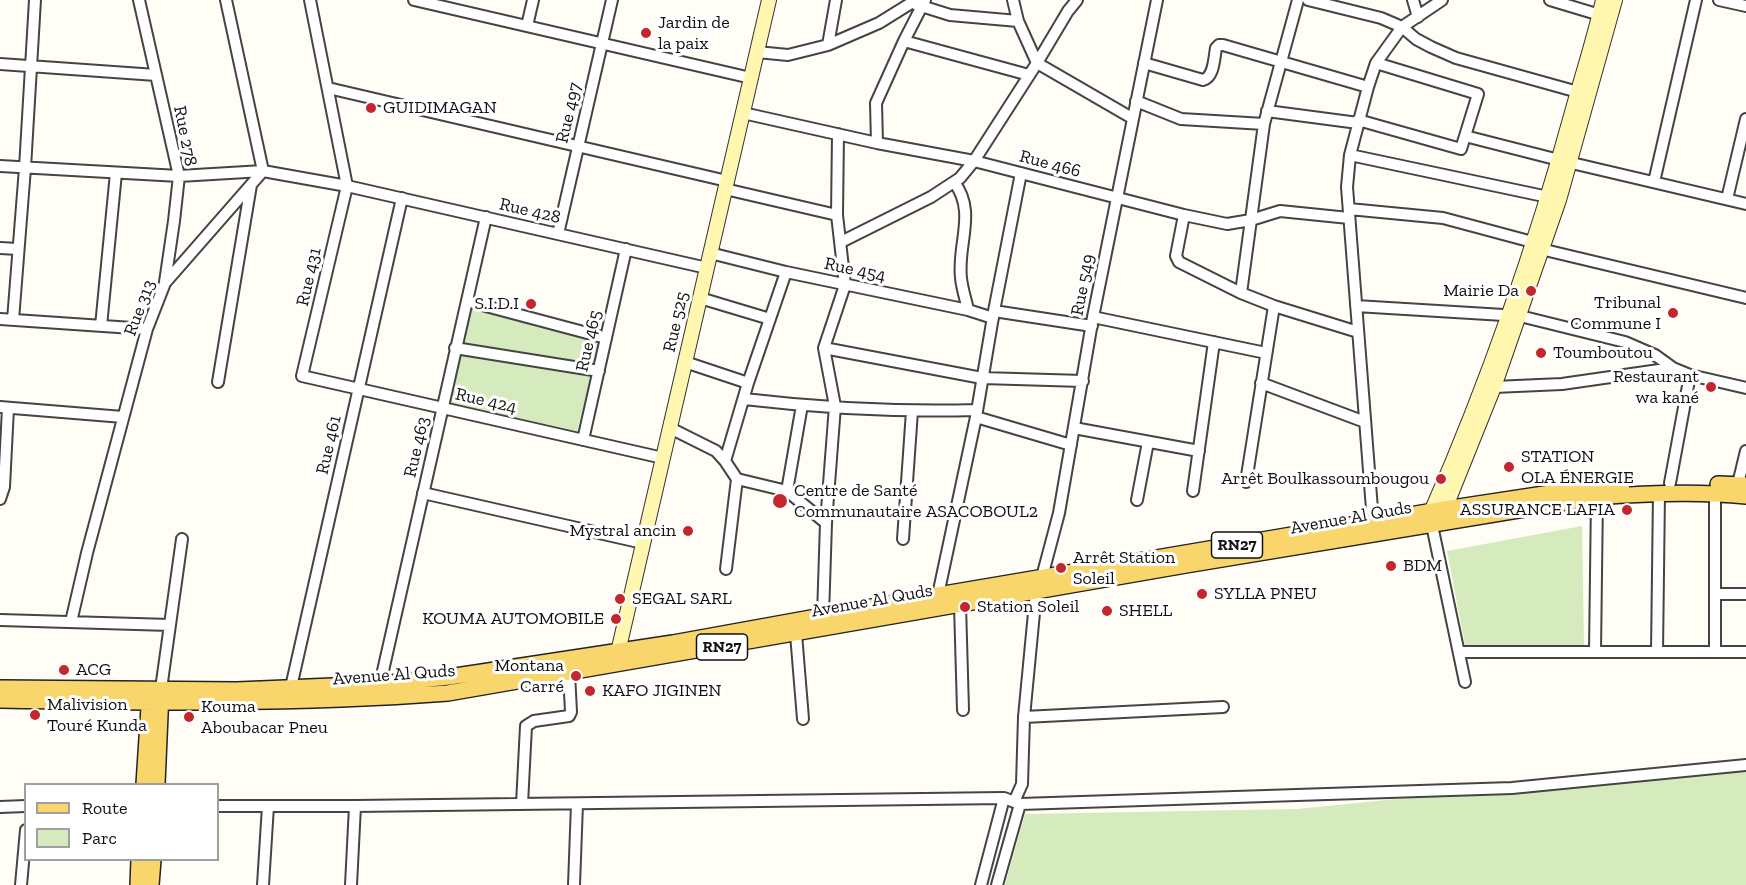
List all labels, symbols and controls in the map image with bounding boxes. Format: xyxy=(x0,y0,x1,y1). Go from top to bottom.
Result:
place label: Jardin de la paix xyxy=(658,12,730,54)
marker: Jardin de la paix xyxy=(639,26,653,40)
street label: Rue 497 xyxy=(552,81,586,145)
place label: GUIDIMAGAN xyxy=(383,97,497,119)
marker: GUIDIMAGAN xyxy=(364,101,378,115)
street label: Rue 278 xyxy=(169,104,201,168)
street label: Rue 466 xyxy=(1017,145,1083,183)
street label: Rue 428 xyxy=(497,193,563,229)
street label: Rue 431 xyxy=(292,246,326,308)
street label: Rue 549 xyxy=(1066,252,1100,318)
street label: Rue 454 xyxy=(822,253,888,287)
street label: Rue 313 xyxy=(119,277,161,339)
place label: Mairie Da xyxy=(1443,280,1519,302)
marker: Mairie Da xyxy=(1524,284,1538,298)
street label: Rue 525 xyxy=(659,290,693,354)
place label: Tribunal Commune I xyxy=(1570,292,1661,334)
place label: S.I.D.I xyxy=(474,293,519,315)
marker: S.I.D.I xyxy=(524,297,538,311)
marker: Tribunal Commune I xyxy=(1666,306,1680,320)
street label: Rue 465 xyxy=(571,308,607,374)
place label: Toumboutou xyxy=(1553,342,1653,364)
marker: Toumboutou xyxy=(1534,346,1548,360)
place label: Restaurant wa kané xyxy=(1613,366,1699,409)
marker: Restaurant wa kané xyxy=(1704,380,1718,394)
street label: Rue 424 xyxy=(453,383,519,419)
street label: Rue 461 xyxy=(312,413,346,477)
street label: Rue 463 xyxy=(400,414,434,480)
place label: STATION OLA ÉNERGIE xyxy=(1521,446,1634,488)
marker: STATION OLA ÉNERGIE xyxy=(1502,460,1516,474)
place label: Arrêt Boulkassoumbougou xyxy=(1221,468,1429,490)
marker: Arrêt Boulkassoumbougou xyxy=(1434,472,1448,486)
place label: Centre de Santé Communautaire ASACOBOUL2 xyxy=(794,480,1038,522)
marker: Centre de Santé Communautaire ASACOBOUL2 xyxy=(771,492,789,510)
street label: Avenue Al Quds xyxy=(1289,497,1413,539)
place label: ASSURANCE LAFIA xyxy=(1460,499,1615,521)
marker: ASSURANCE LAFIA xyxy=(1620,503,1634,517)
place label: Mystral ancin xyxy=(569,520,676,542)
marker: Mystral ancin xyxy=(681,524,695,538)
road number: RN27 xyxy=(1212,532,1262,558)
place label: Arrêt Station Soleil xyxy=(1073,547,1175,590)
place label: BDM xyxy=(1403,555,1442,577)
marker: BDM xyxy=(1384,559,1398,573)
marker: Arrêt Station Soleil xyxy=(1054,561,1068,575)
street label: Avenue Al Quds xyxy=(810,580,934,622)
place label: SYLLA PNEU xyxy=(1214,583,1317,605)
marker: SYLLA PNEU xyxy=(1195,587,1209,601)
place label: SEGAL SARL xyxy=(632,588,732,610)
marker: SEGAL SARL xyxy=(613,592,627,606)
place label: Station Soleil xyxy=(977,596,1079,618)
marker: Station Soleil xyxy=(958,600,972,614)
place label: SHELL xyxy=(1119,600,1172,622)
marker: SHELL xyxy=(1100,604,1114,618)
place label: KOUMA AUTOMOBILE xyxy=(422,608,604,630)
marker: KOUMA AUTOMOBILE xyxy=(609,612,623,626)
road number: RN27 xyxy=(696,634,748,660)
place label: Montana Carré xyxy=(495,655,564,698)
place label: ACG xyxy=(76,659,111,681)
street label: Avenue Al Quds xyxy=(332,660,456,690)
marker: ACG xyxy=(57,663,71,677)
marker: Montana Carré xyxy=(569,669,583,683)
place label: KAFO JIGINEN xyxy=(602,680,722,702)
marker: KAFO JIGINEN xyxy=(583,684,597,698)
place label: Malivision Touré Kunda xyxy=(47,694,147,736)
place label: Kouma Aboubacar Pneu xyxy=(201,696,328,738)
marker: Malivision Touré Kunda xyxy=(28,708,42,722)
marker: Kouma Aboubacar Pneu xyxy=(182,710,196,724)
legend xyxy=(24,783,219,861)
text: Route xyxy=(82,797,127,819)
text: Parc xyxy=(82,827,117,849)

